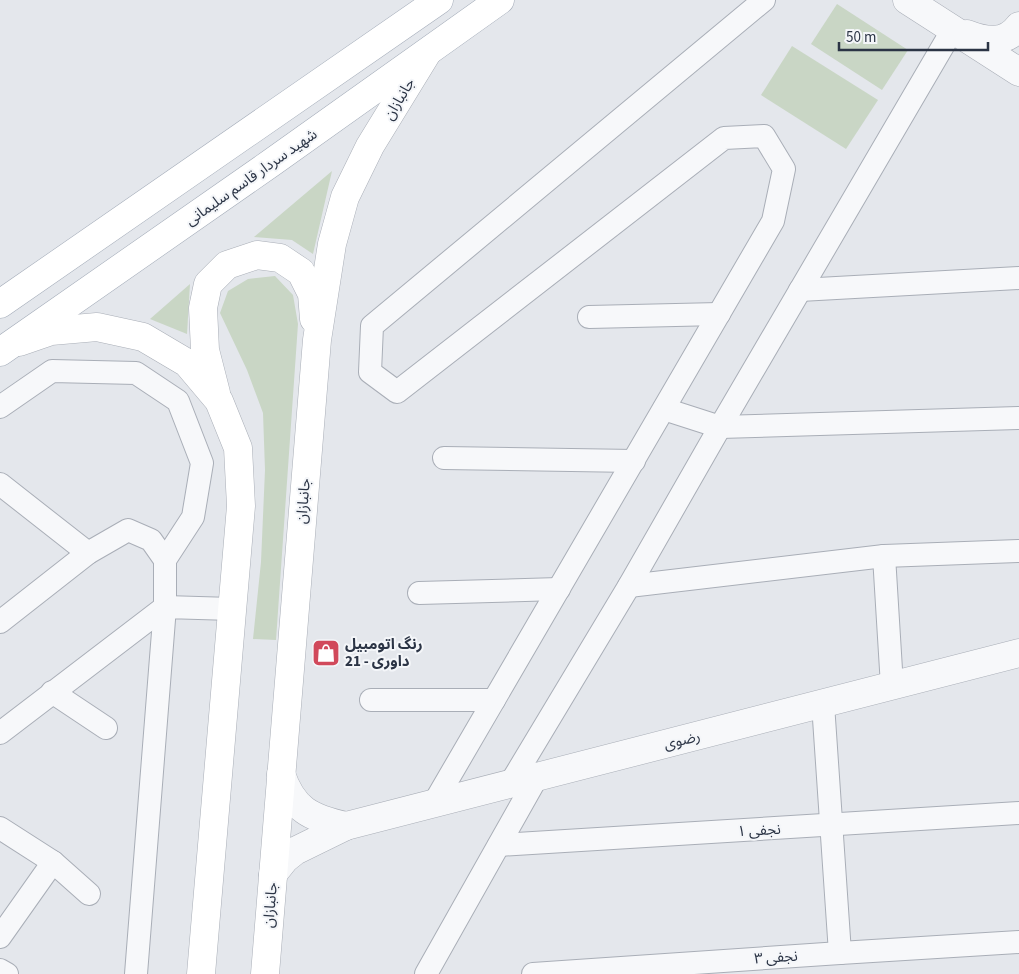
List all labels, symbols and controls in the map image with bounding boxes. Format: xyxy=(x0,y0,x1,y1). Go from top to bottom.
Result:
scale bar xyxy=(839,20,988,52)
text: 50 m xyxy=(846,27,876,48)
street label: جانبازان xyxy=(379,74,420,124)
street label: شهید سردار قاسم سلیمانی xyxy=(181,124,322,231)
street label: جانبازان xyxy=(291,477,316,525)
place label: رنگ اتومبیل 21 - داوری xyxy=(345,634,423,672)
shop icon: رنگ اتومبیل 21 - داوری xyxy=(311,638,341,668)
street label: رضوی xyxy=(662,726,703,755)
street label: نجفی ۱ xyxy=(737,819,781,842)
street label: جانبازان xyxy=(258,881,283,929)
street label: نجفی ۳ xyxy=(754,946,799,969)

